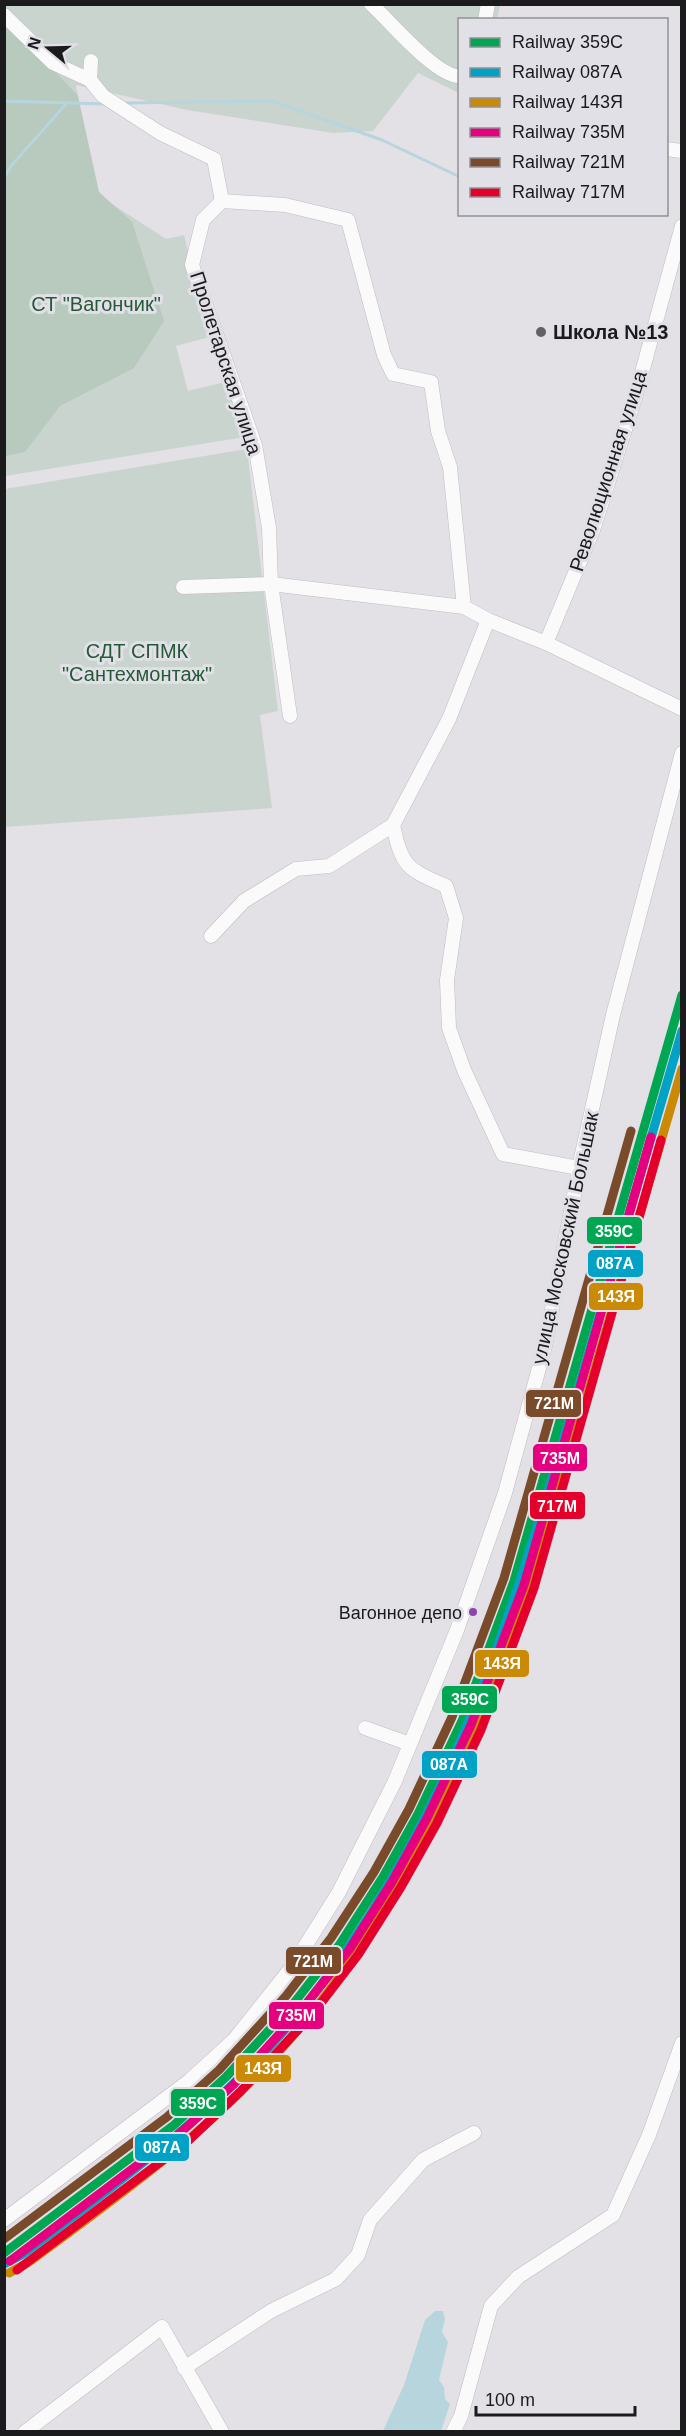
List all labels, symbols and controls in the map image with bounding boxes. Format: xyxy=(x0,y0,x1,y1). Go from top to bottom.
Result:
north arrow xyxy=(18,18,78,78)
legend xyxy=(458,18,668,216)
text: Railway 359С xyxy=(512,32,623,52)
text: N xyxy=(24,35,44,52)
text: Railway 087А xyxy=(512,62,622,82)
text: Railway 143Я xyxy=(512,92,623,112)
text: Railway 735М xyxy=(512,122,625,142)
text: Railway 721М xyxy=(512,152,625,172)
text: Railway 717М xyxy=(512,182,625,202)
street label: Пролетарская улица xyxy=(186,269,266,458)
park label: СТ "Вагончик" xyxy=(31,293,161,315)
place label: Школа №13 xyxy=(553,321,669,343)
marker: Школа №13 xyxy=(534,325,548,339)
street label: Революционная улица xyxy=(565,367,651,574)
park label: СДТ СПМК "Сантехмонтаж" xyxy=(62,640,212,685)
street label: улица Московский Большак xyxy=(527,1110,603,1366)
line badge: 359С xyxy=(586,1216,643,1245)
text: 359С xyxy=(595,1223,634,1240)
line badge: 087А xyxy=(587,1249,644,1278)
text: 087А xyxy=(596,1255,635,1272)
line badge: 143Я xyxy=(588,1282,644,1311)
text: 143Я xyxy=(597,1288,635,1305)
line badge: 721М xyxy=(525,1389,582,1418)
text: 721М xyxy=(534,1395,574,1412)
line badge: 735М xyxy=(532,1443,588,1472)
text: 735М xyxy=(540,1450,580,1467)
line badge: 717М xyxy=(529,1491,586,1520)
text: 717М xyxy=(537,1498,577,1515)
place label: Вагонное депо xyxy=(339,1603,462,1623)
marker: Вагонное депо xyxy=(467,1606,479,1618)
line badge: 143Я xyxy=(474,1649,530,1678)
text: 143Я xyxy=(483,1655,521,1672)
line badge: 359С xyxy=(441,1685,498,1714)
text: 359С xyxy=(451,1691,490,1708)
line badge: 087А xyxy=(421,1750,478,1779)
text: 087А xyxy=(430,1756,469,1773)
line badge: 721М xyxy=(285,1946,342,1975)
text: 721М xyxy=(293,1953,333,1970)
line badge: 735М xyxy=(268,2001,325,2030)
text: 735М xyxy=(276,2007,316,2024)
line badge: 143Я xyxy=(235,2054,292,2083)
text: 143Я xyxy=(244,2060,282,2077)
line badge: 359С xyxy=(170,2088,226,2117)
text: 359С xyxy=(179,2095,218,2112)
line badge: 087А xyxy=(134,2133,190,2162)
text: 087А xyxy=(143,2139,182,2156)
scale bar xyxy=(476,2379,635,2417)
text: 100 m xyxy=(485,2390,535,2410)

